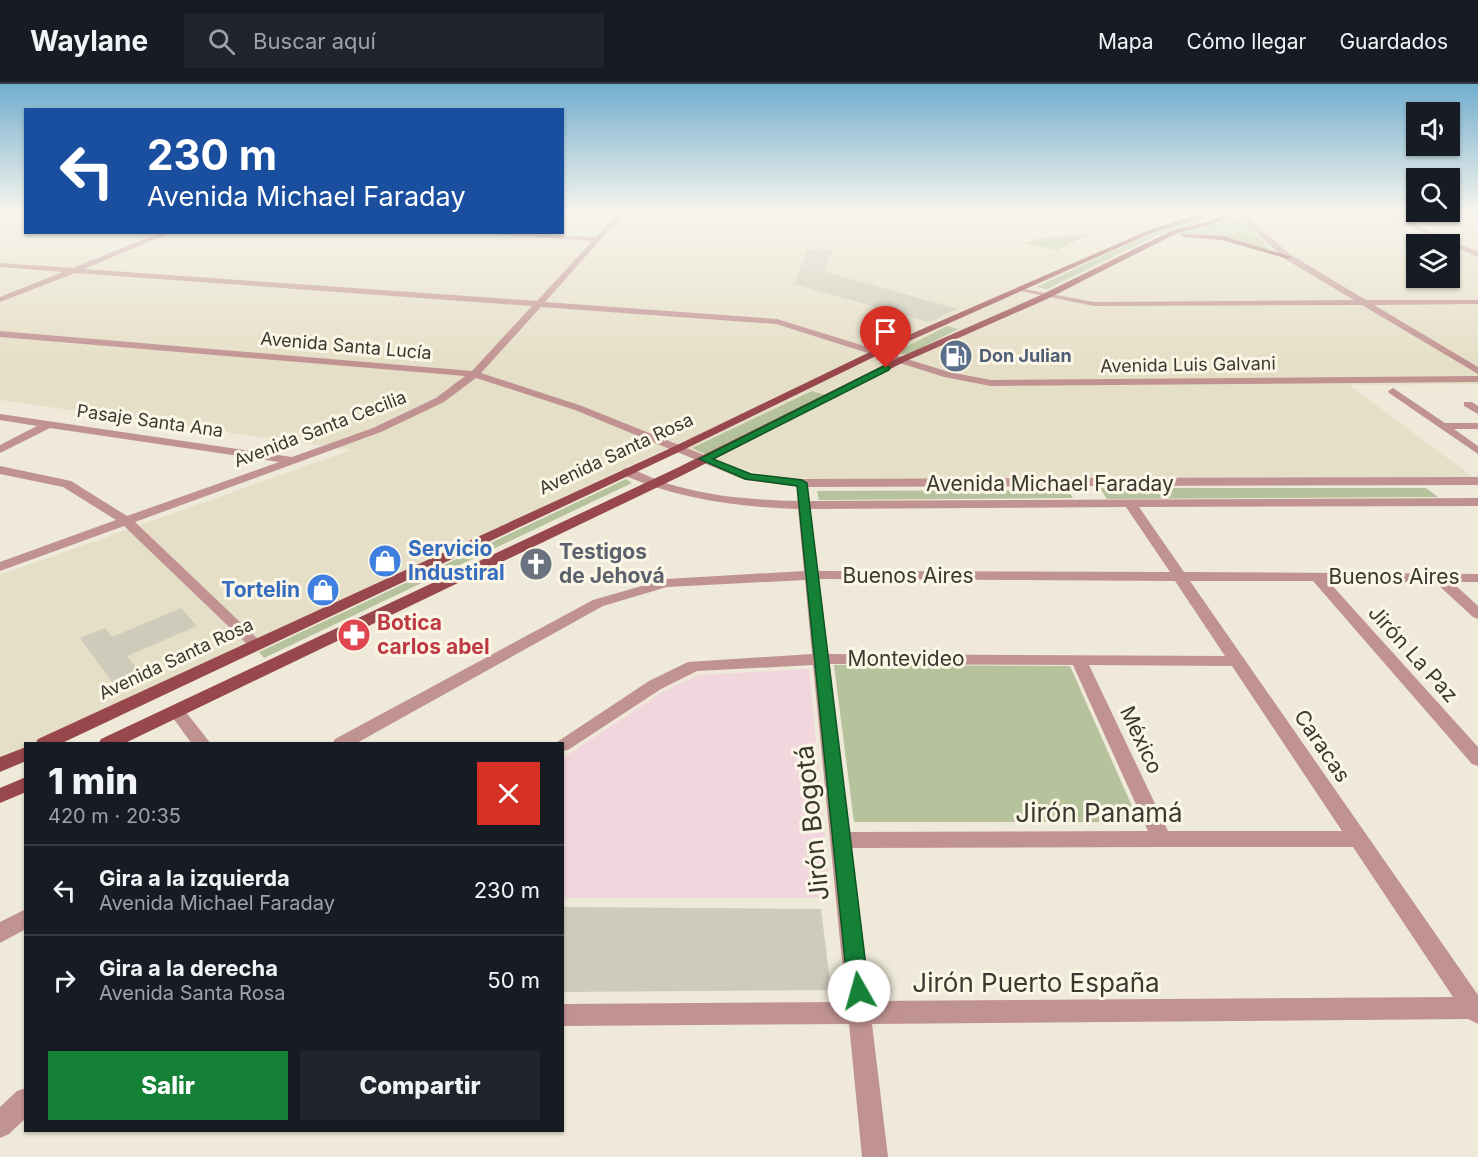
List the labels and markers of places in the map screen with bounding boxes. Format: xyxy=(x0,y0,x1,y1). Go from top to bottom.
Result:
pin xyxy=(860,306,911,368)
fuel station icon: Don Julian xyxy=(938,338,974,374)
place label: Don Julian xyxy=(979,345,1072,366)
place label: Servicio Industiral xyxy=(408,536,505,585)
place label: Testigos de Jehová xyxy=(559,539,665,588)
shop icon: Servicio Industiral xyxy=(367,543,403,579)
church icon: Testigos de Jehová xyxy=(518,546,554,582)
shop icon: Tortelin xyxy=(305,572,341,608)
place label: Tortelin xyxy=(221,577,300,602)
place label: Botica carlos abel xyxy=(377,610,490,659)
pharmacy icon: Botica carlos abel xyxy=(336,617,372,653)

